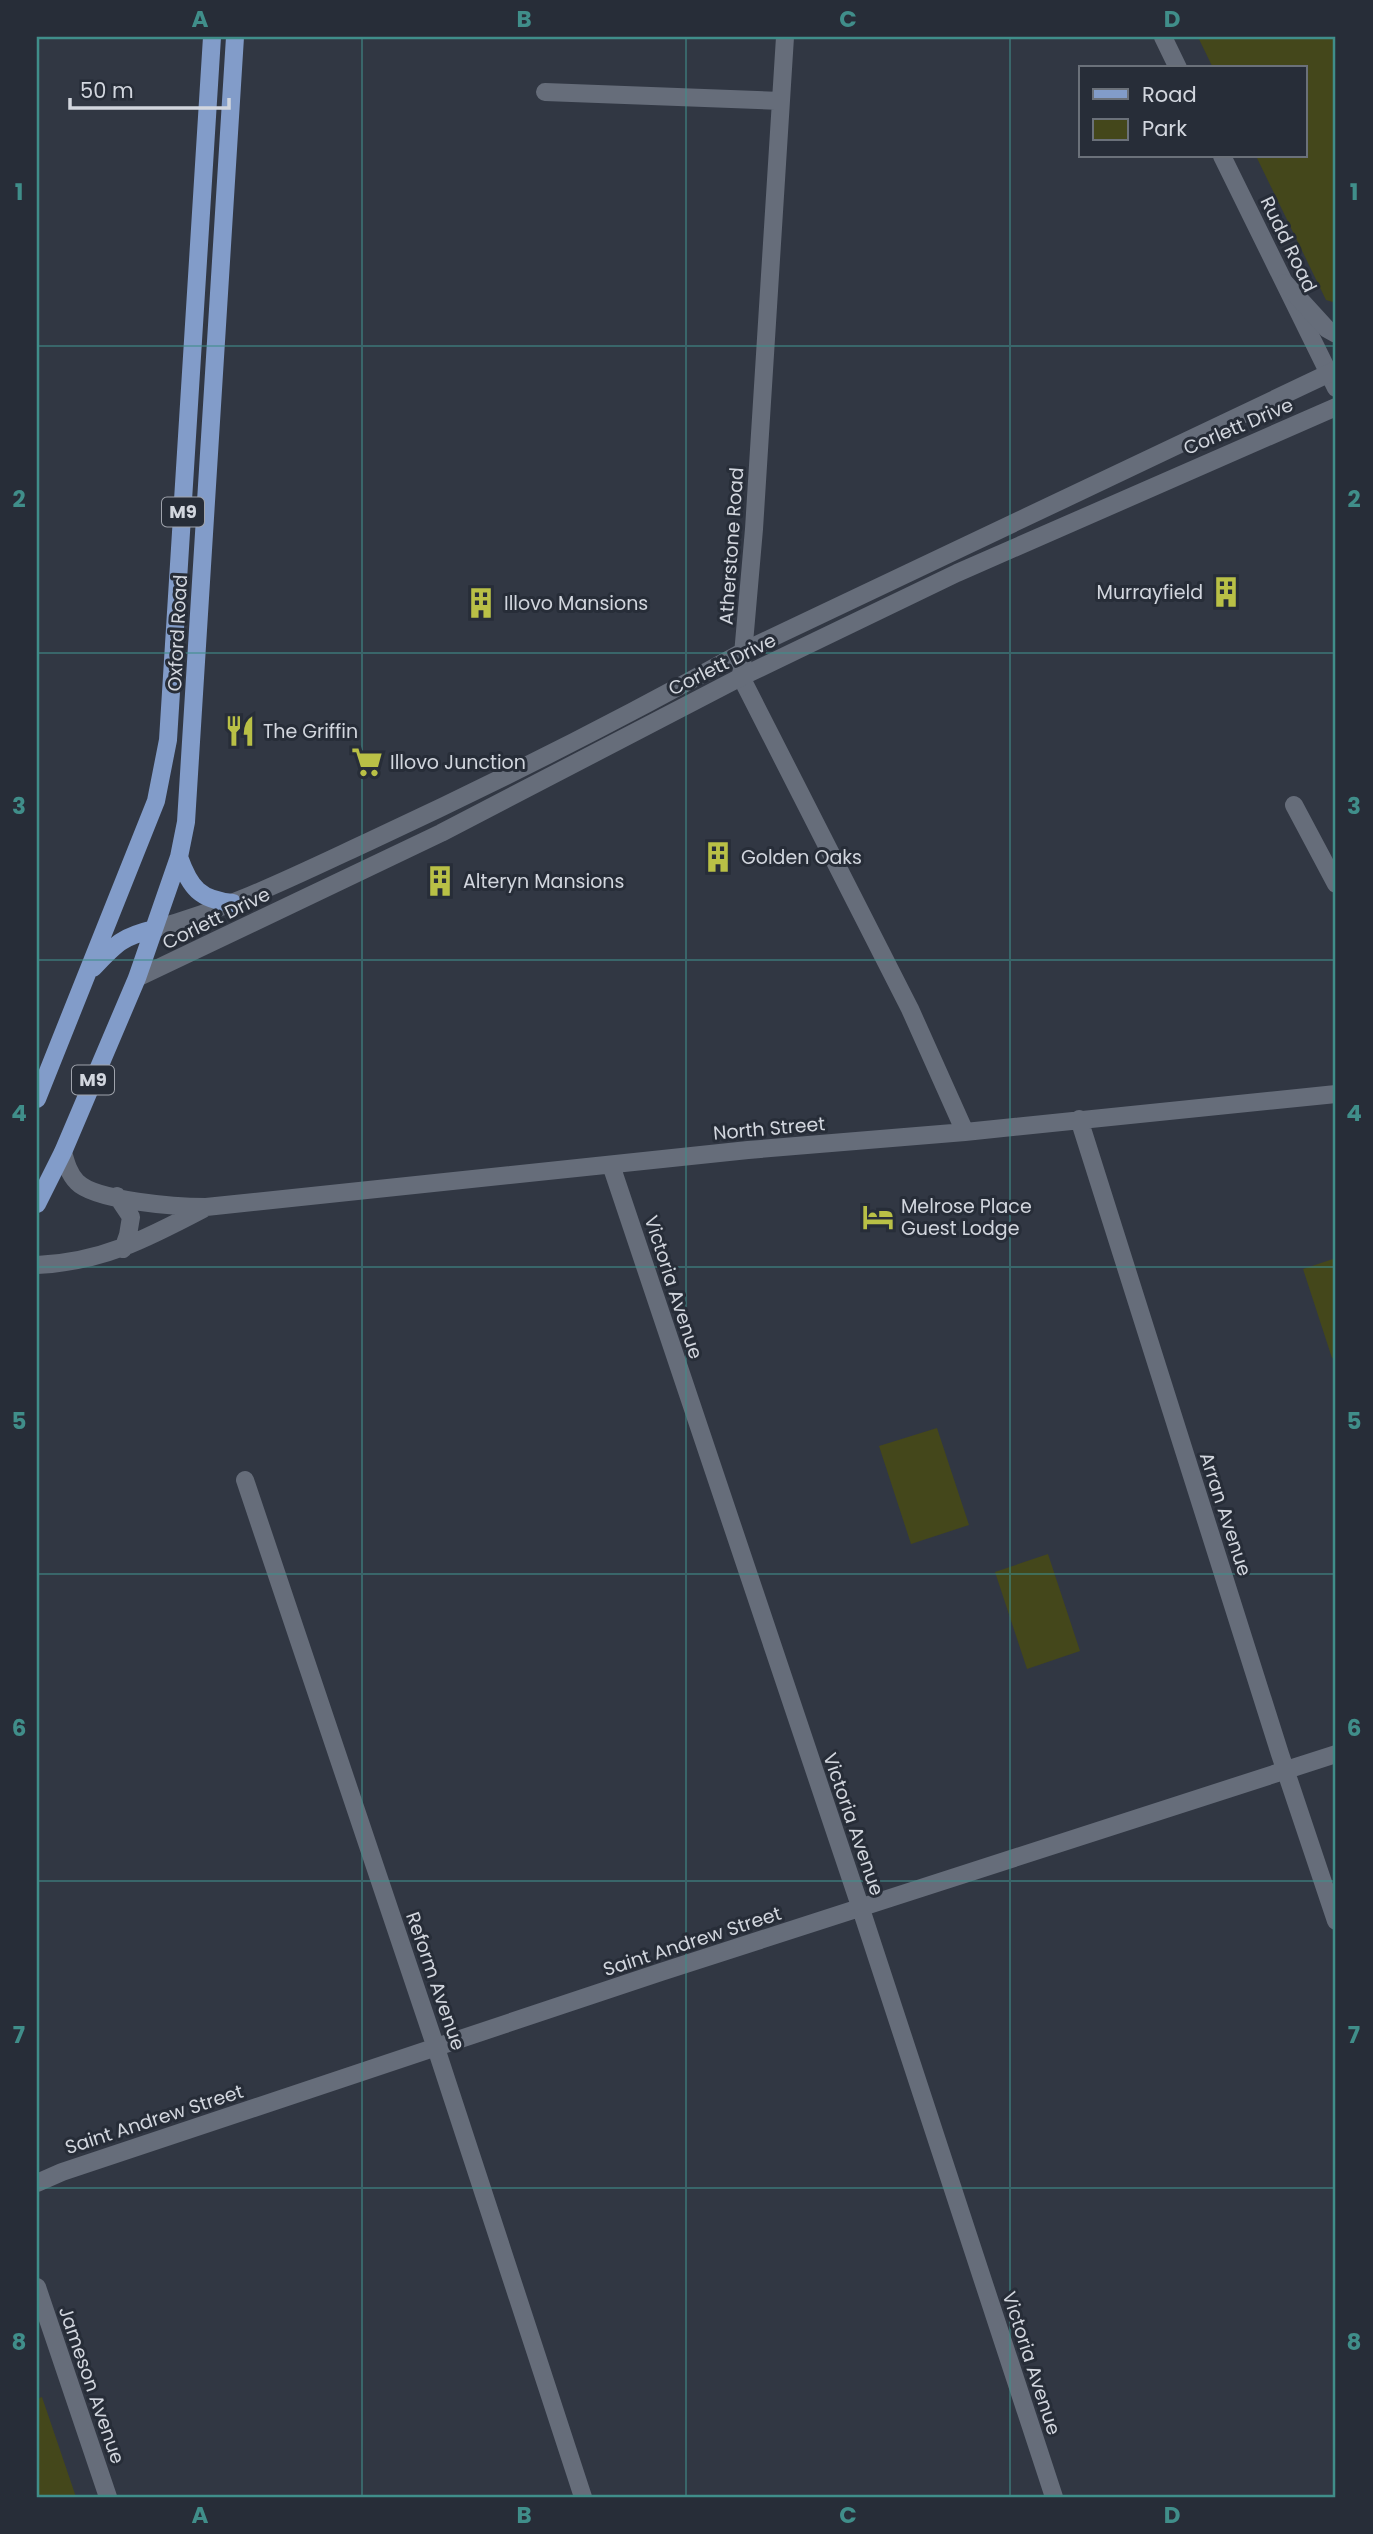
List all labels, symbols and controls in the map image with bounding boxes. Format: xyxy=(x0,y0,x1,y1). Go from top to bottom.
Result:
text: A xyxy=(192,3,209,35)
text: B xyxy=(516,3,532,35)
text: C xyxy=(839,3,857,35)
text: D xyxy=(1164,3,1180,35)
scale bar xyxy=(70,66,229,110)
legend xyxy=(1079,66,1306,158)
text: 50 m xyxy=(80,76,134,105)
text: Road xyxy=(1142,80,1197,109)
text: Park xyxy=(1142,114,1187,143)
text: 1 xyxy=(15,176,23,208)
text: 1 xyxy=(1350,176,1358,208)
street label: Rudd Road xyxy=(1254,192,1323,297)
street label: Corlett Drive xyxy=(1179,391,1297,462)
street label: Atherstone Road xyxy=(713,466,750,626)
text: 2 xyxy=(12,483,26,515)
text: 2 xyxy=(1347,483,1361,515)
road number: M9 xyxy=(162,498,204,526)
street label: Oxford Road xyxy=(161,574,194,692)
building icon: Murrayfield xyxy=(1209,575,1243,609)
place label: Murrayfield xyxy=(1097,579,1203,606)
building icon: Illovo Mansions xyxy=(464,586,498,620)
place label: Illovo Mansions xyxy=(504,590,648,617)
street label: Corlett Drive xyxy=(664,627,781,702)
restaurant icon: The Griffin xyxy=(223,714,257,748)
place label: The Griffin xyxy=(263,718,358,745)
supermarket icon: Illovo Junction xyxy=(350,745,384,779)
place label: Illovo Junction xyxy=(390,749,526,776)
text: 3 xyxy=(12,790,26,822)
text: 3 xyxy=(1347,790,1361,822)
building icon: Golden Oaks xyxy=(701,840,735,874)
place label: Golden Oaks xyxy=(741,844,862,871)
building icon: Alteryn Mansions xyxy=(423,864,457,898)
place label: Alteryn Mansions xyxy=(463,868,624,895)
street label: Corlett Drive xyxy=(158,881,275,956)
road number: M9 xyxy=(72,1065,114,1094)
text: 4 xyxy=(11,1097,27,1129)
text: 4 xyxy=(1346,1097,1362,1129)
street label: North Street xyxy=(712,1110,826,1147)
place label: Melrose Place Guest Lodge xyxy=(901,1193,1032,1242)
hotel icon: Melrose Place Guest Lodge xyxy=(861,1200,895,1234)
street label: Victoria Avenue xyxy=(638,1212,709,1362)
text: 5 xyxy=(12,1405,26,1437)
text: 5 xyxy=(1347,1405,1361,1437)
street label: Arran Avenue xyxy=(1193,1449,1258,1579)
text: 6 xyxy=(12,1712,26,1744)
text: 6 xyxy=(1347,1712,1361,1744)
street label: Victoria Avenue xyxy=(816,1749,891,1899)
street label: Saint Andrew Street xyxy=(600,1900,785,1983)
street label: Reform Avenue xyxy=(399,1908,472,2054)
text: 7 xyxy=(13,2019,25,2051)
text: 7 xyxy=(1348,2019,1360,2051)
street label: Saint Andrew Street xyxy=(62,2078,247,2161)
street label: Victoria Avenue xyxy=(996,2288,1067,2438)
street label: Jameson Avenue xyxy=(52,2303,131,2468)
text: 8 xyxy=(12,2326,26,2358)
text: 8 xyxy=(1347,2326,1361,2358)
text: A xyxy=(192,2499,209,2531)
text: B xyxy=(516,2499,532,2531)
text: C xyxy=(839,2499,857,2531)
text: D xyxy=(1164,2499,1180,2531)

